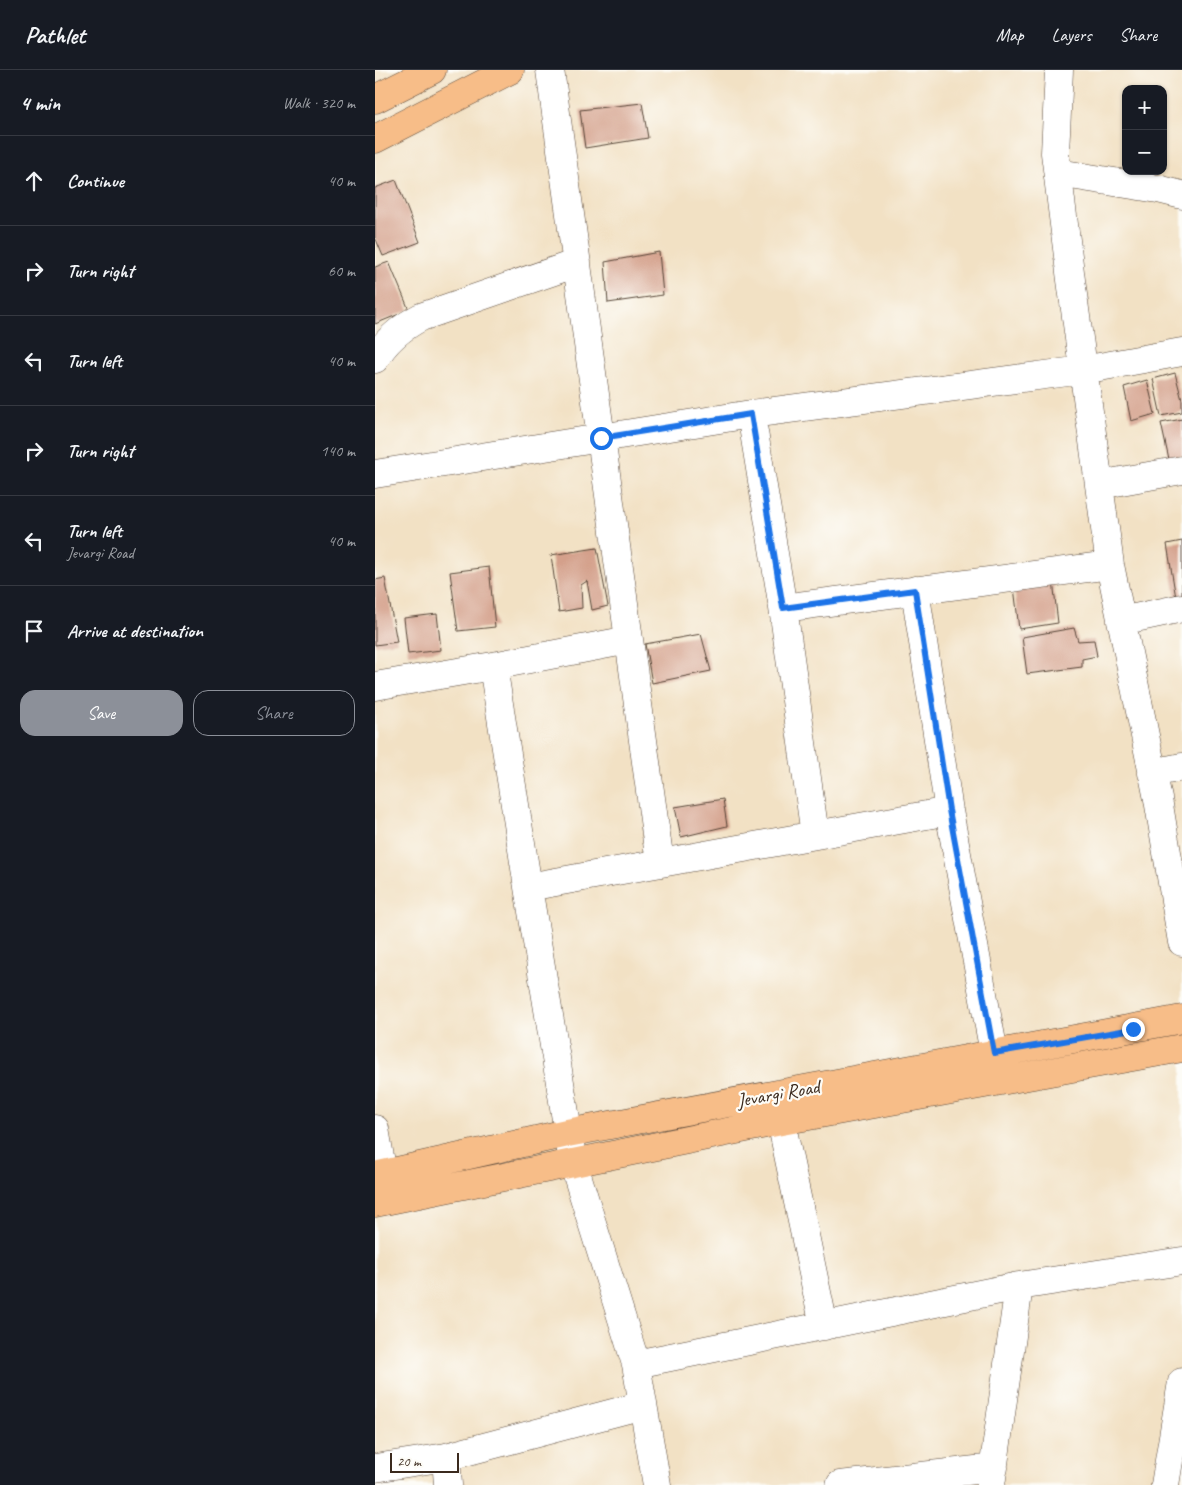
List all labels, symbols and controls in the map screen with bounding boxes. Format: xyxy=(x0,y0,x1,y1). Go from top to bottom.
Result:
text: Pathlet xyxy=(25,20,85,50)
text: Map xyxy=(996,24,1024,46)
text: Layers xyxy=(1052,24,1091,46)
text: Share xyxy=(1119,24,1157,46)
map controls xyxy=(1122,85,1167,175)
button: + xyxy=(1122,85,1167,130)
text: 4 min xyxy=(20,90,60,116)
text: Walk · 320 m xyxy=(283,93,355,113)
button: − xyxy=(1122,130,1167,175)
icon: ahead xyxy=(20,167,48,195)
text: Continue xyxy=(67,169,124,193)
text: 40 m xyxy=(328,171,355,191)
icon: right xyxy=(20,257,48,285)
text: Turn right xyxy=(67,259,134,283)
text: 60 m xyxy=(328,261,355,281)
icon: left xyxy=(20,347,48,375)
text: Turn left xyxy=(67,349,122,373)
text: 40 m xyxy=(328,351,355,371)
route start xyxy=(590,427,613,450)
icon: right xyxy=(20,437,48,465)
text: Turn right xyxy=(67,439,134,463)
text: 140 m xyxy=(321,441,355,461)
text: Turn left xyxy=(67,519,122,543)
icon: left xyxy=(20,527,48,555)
text: 40 m xyxy=(328,531,355,551)
text: Jevargi Road xyxy=(67,543,134,563)
icon: arrive xyxy=(20,617,48,645)
text: Arrive at destination xyxy=(67,619,203,643)
button: Save xyxy=(20,690,183,736)
button: Share xyxy=(193,690,355,736)
route end xyxy=(1122,1018,1145,1041)
street label: Jevargi Road xyxy=(734,1073,824,1113)
scale bar xyxy=(390,1450,459,1473)
text: 20 m xyxy=(397,1453,421,1470)

